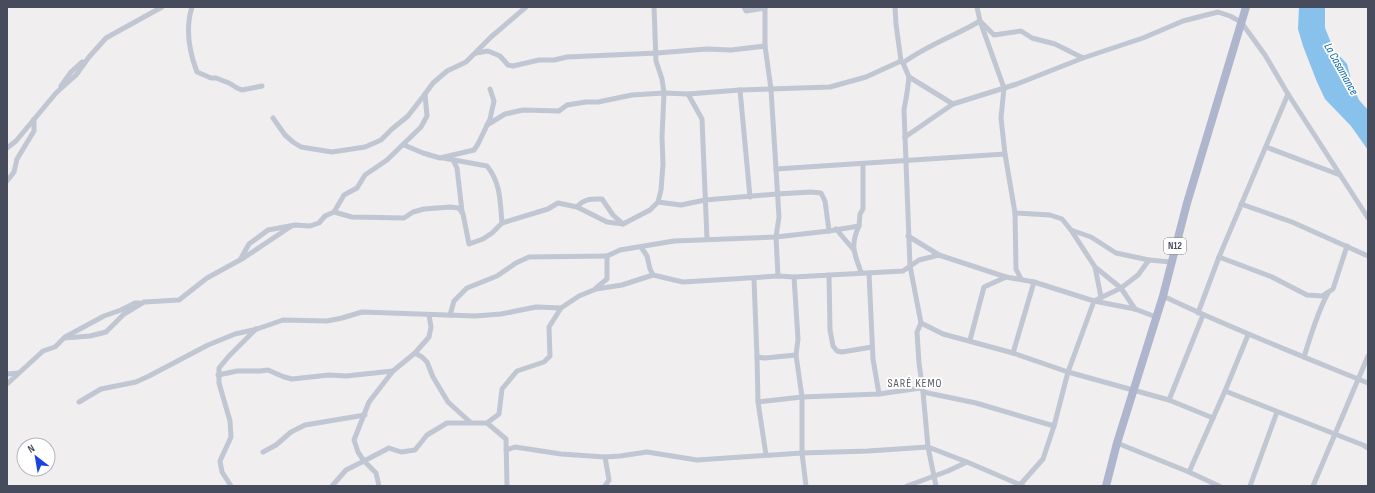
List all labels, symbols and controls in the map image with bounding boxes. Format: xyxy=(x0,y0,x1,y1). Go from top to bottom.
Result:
water label: La Casamance xyxy=(1321,40,1362,98)
road number: N12 xyxy=(1164,238,1186,254)
district label: SARÉ KEMO xyxy=(887,376,943,391)
north arrow xyxy=(16,437,56,477)
text: N xyxy=(25,442,37,456)

